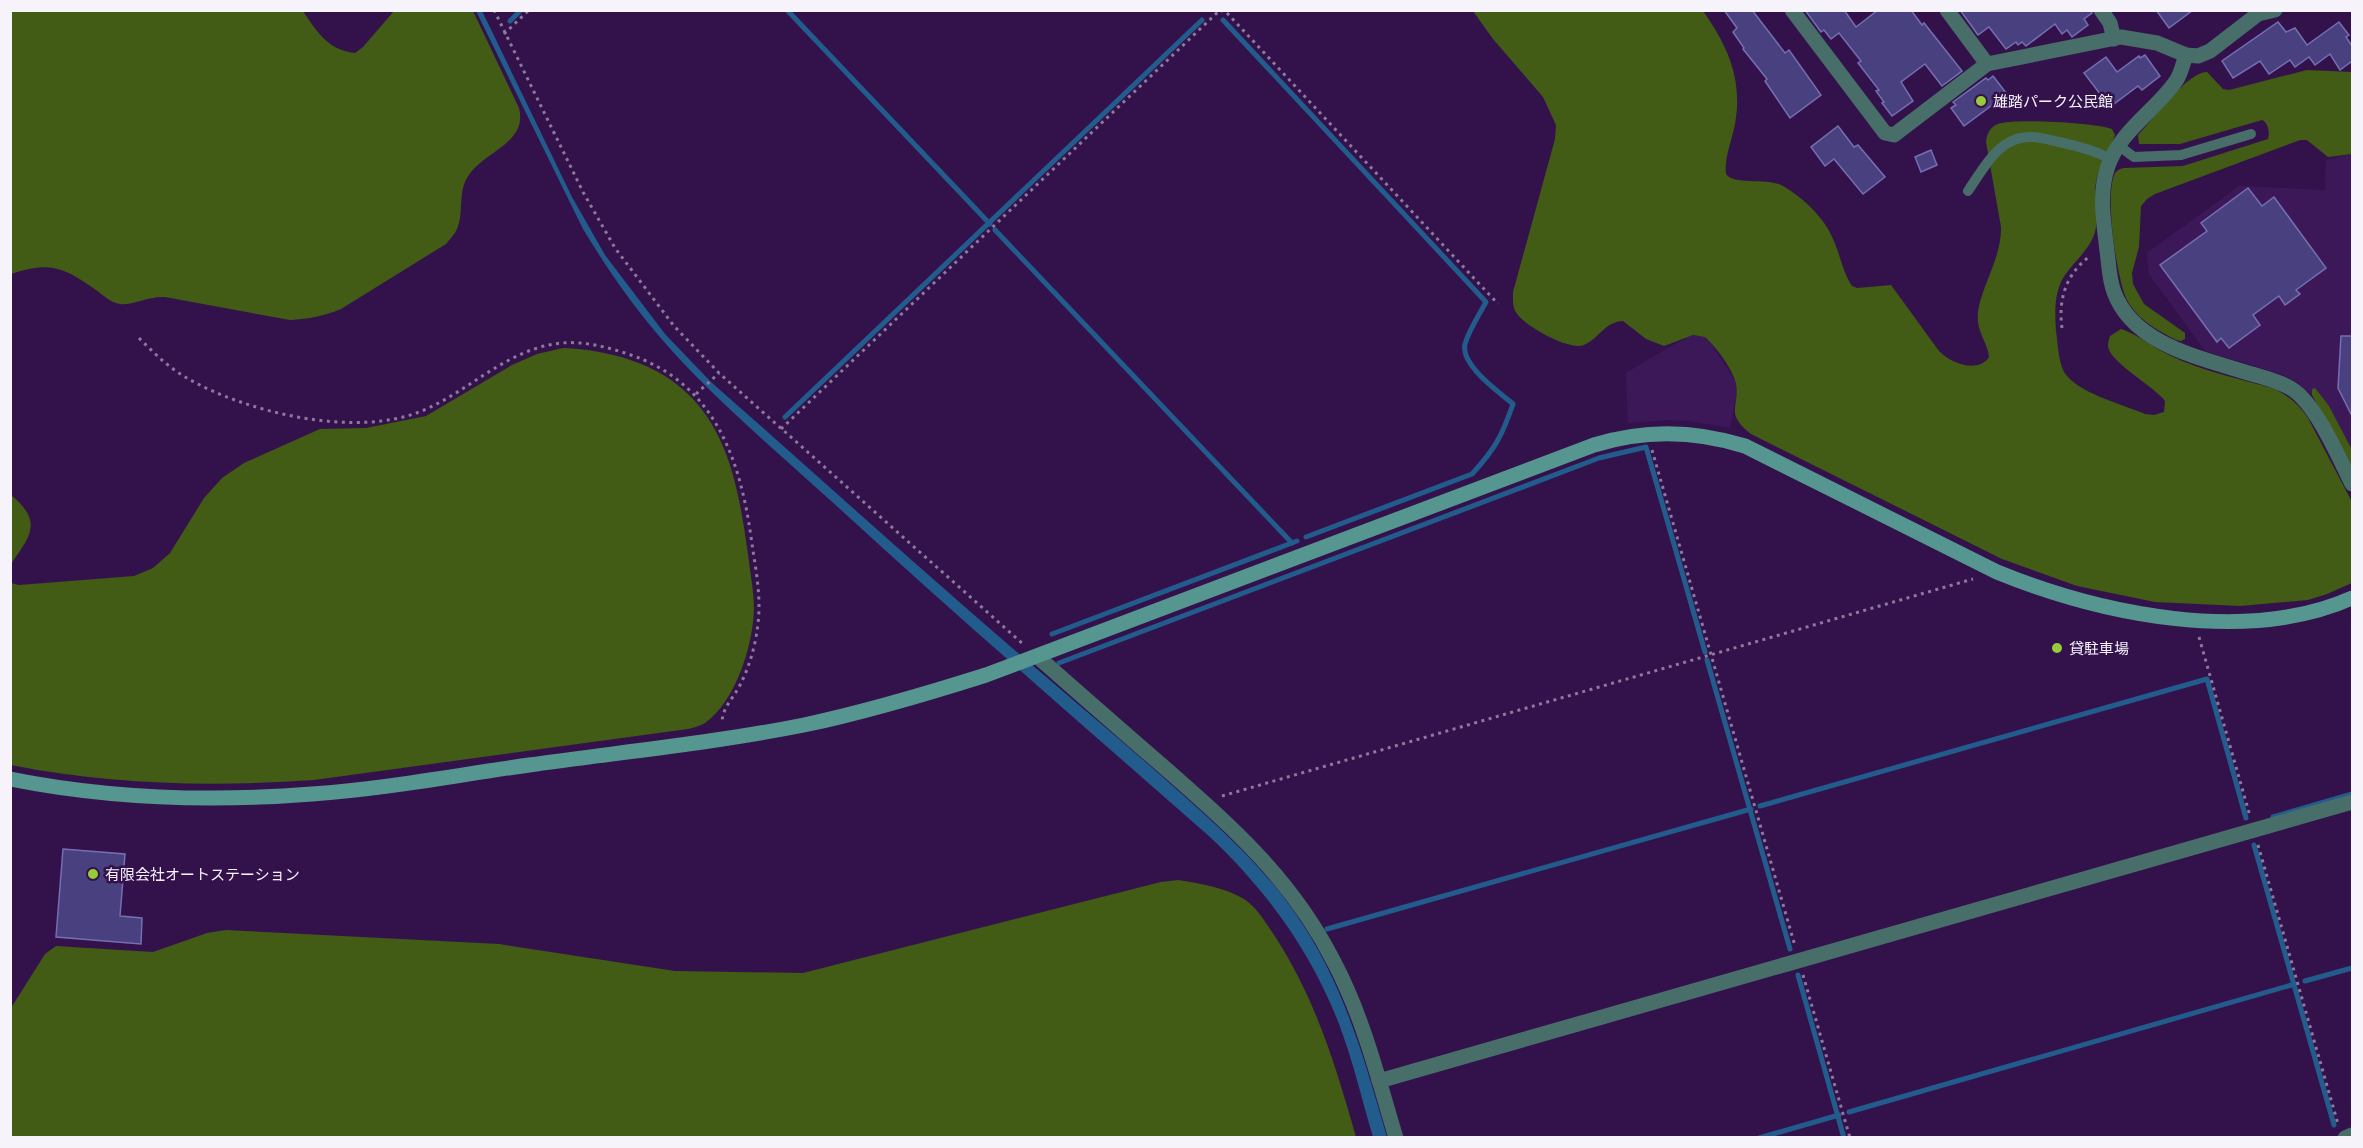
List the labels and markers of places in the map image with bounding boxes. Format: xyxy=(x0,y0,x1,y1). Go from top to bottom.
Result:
place label: 雄踏パーク公民館 xyxy=(1993,91,2113,112)
marker: 雄踏パーク公民館 xyxy=(1974,94,1988,108)
place label: 貸駐車場 xyxy=(2069,638,2129,659)
marker: 貸駐車場 xyxy=(2050,641,2064,655)
place label: 有限会社オートステーション xyxy=(105,864,300,885)
marker: 有限会社オートステーション xyxy=(86,867,100,881)

